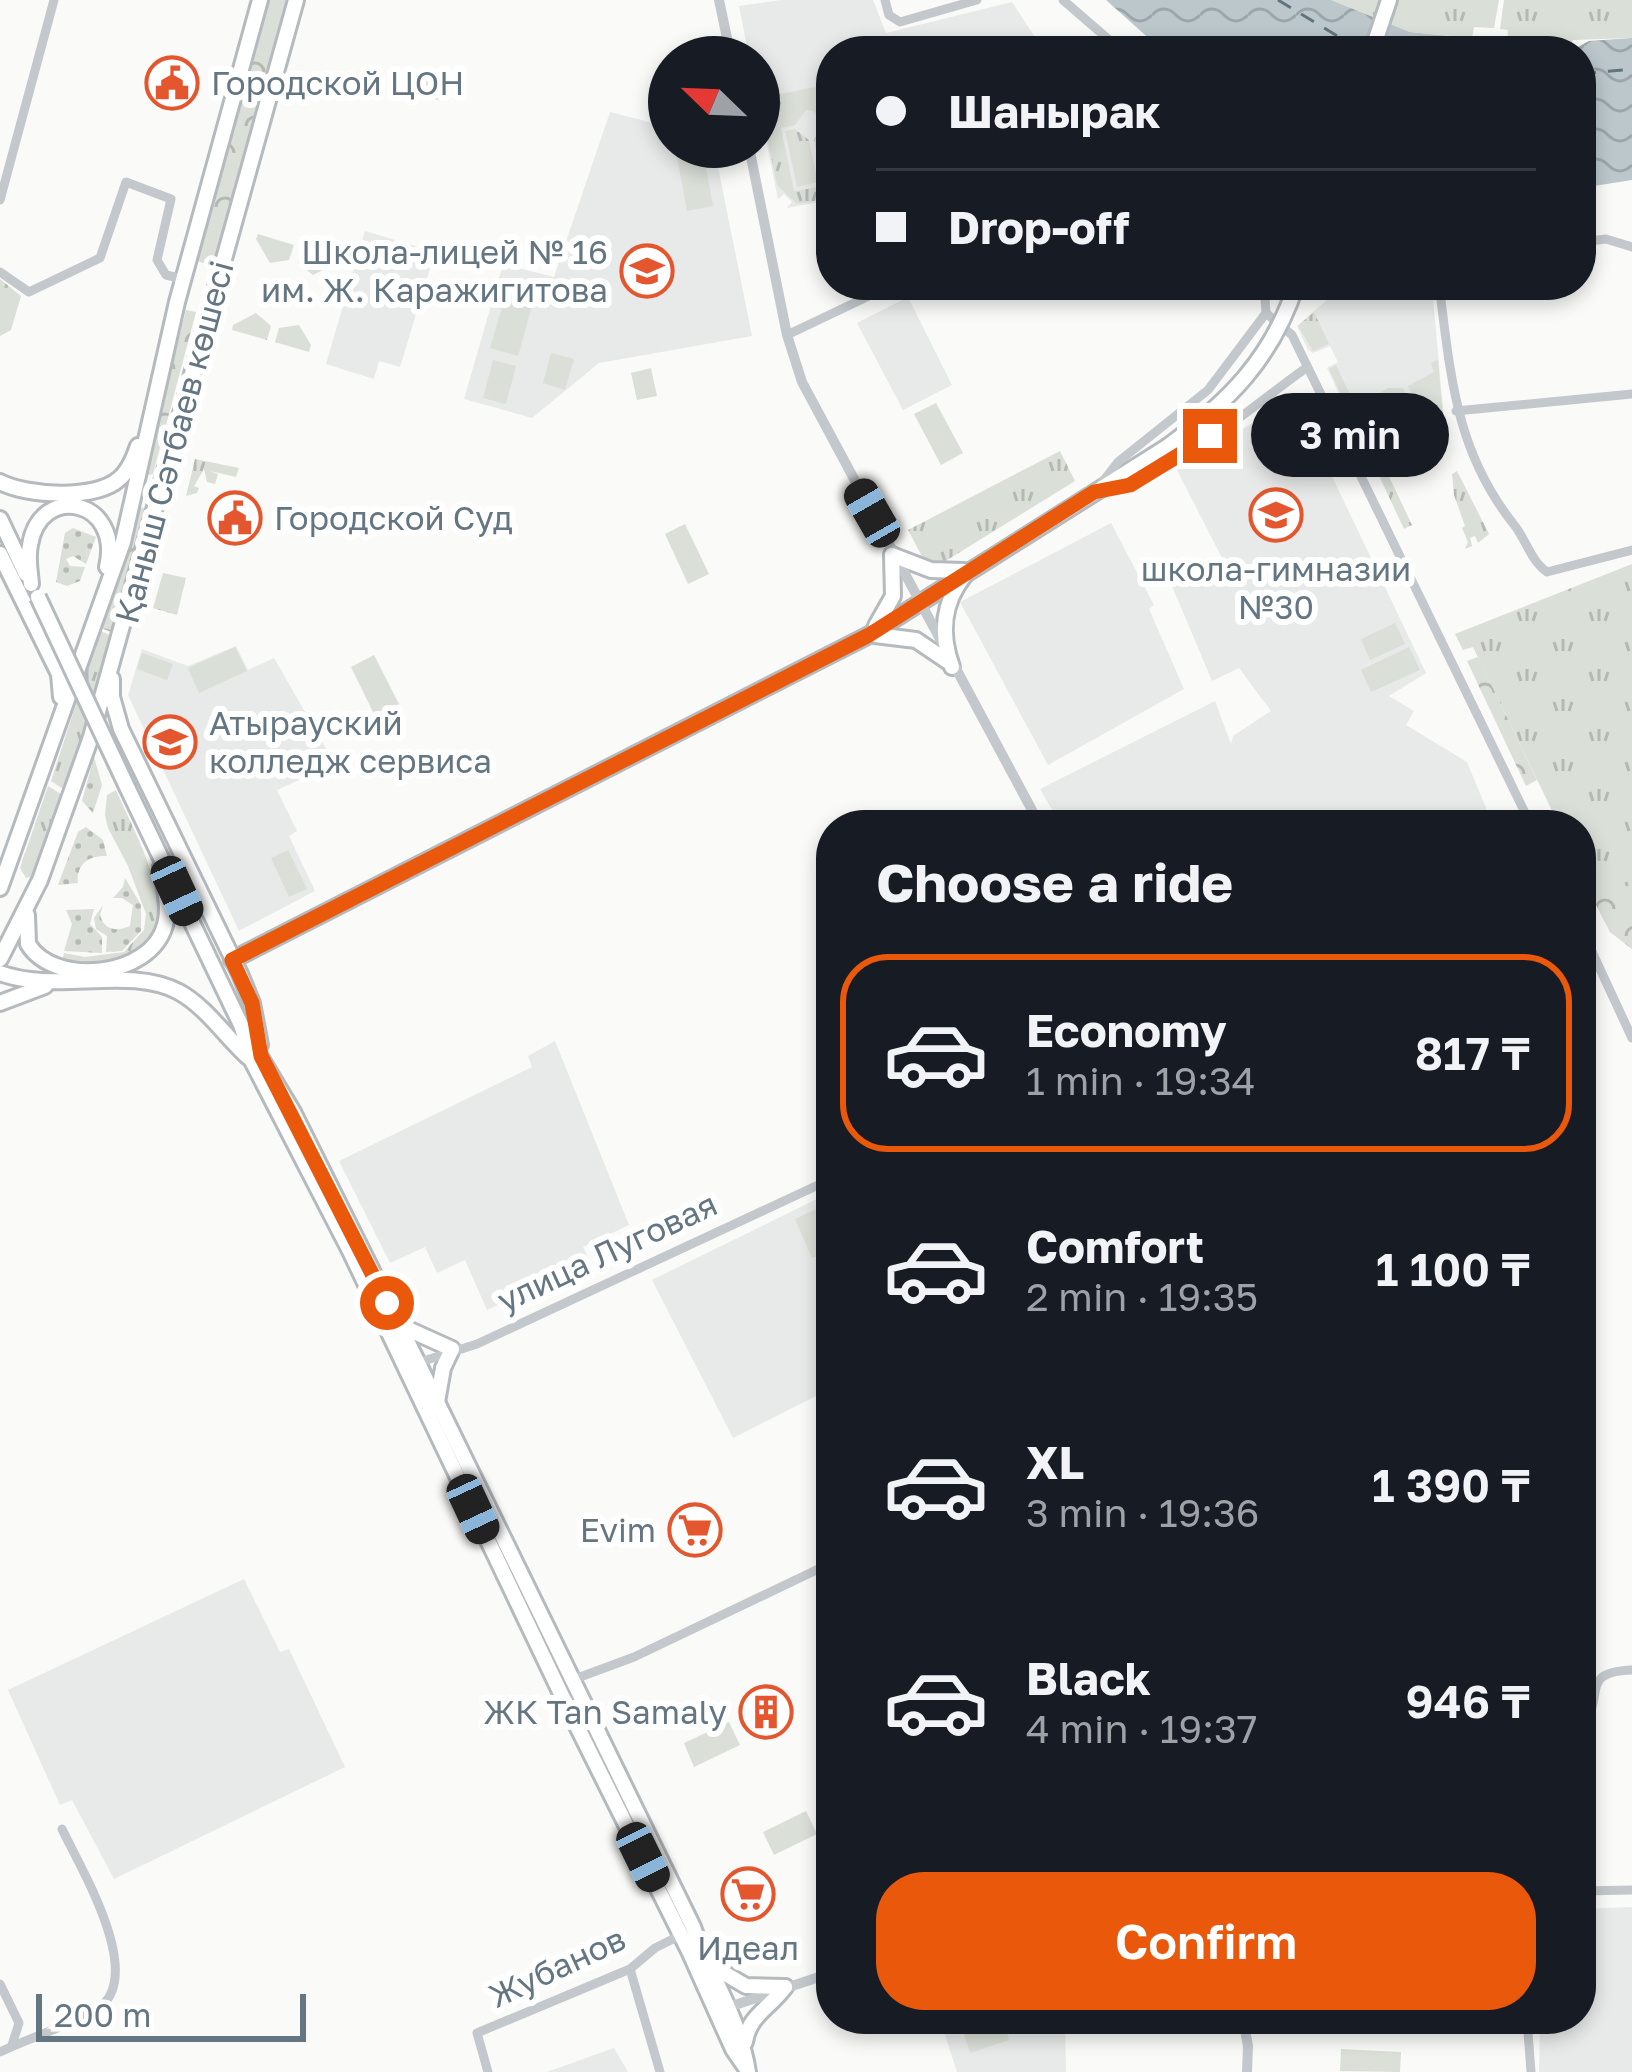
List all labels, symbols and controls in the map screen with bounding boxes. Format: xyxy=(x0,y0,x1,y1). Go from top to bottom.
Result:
north arrow xyxy=(648,36,780,168)
map controls xyxy=(648,36,780,168)
public building icon: Городской ЦОН xyxy=(144,55,200,111)
place label: Городской ЦОН xyxy=(211,63,464,102)
text: Шанырак xyxy=(948,84,1161,138)
text: Drop-off xyxy=(948,200,1129,254)
place label: Школа-лицей № 16 им. Ж. Каражигитова xyxy=(261,232,608,309)
school or university icon: Школа-лицей № 16 им. Ж. Каражигитова xyxy=(619,243,675,299)
street label: Қаныш Сәтбаев көшесі xyxy=(106,256,241,627)
callout: 3 min xyxy=(1252,394,1450,478)
route end xyxy=(1183,409,1237,463)
text: 3 min xyxy=(1299,411,1401,458)
car xyxy=(838,473,906,553)
school or university icon: школа-гимназии №30 xyxy=(1248,487,1304,543)
public building icon: Городской Суд xyxy=(207,490,263,546)
place label: Городской Суд xyxy=(274,498,513,537)
place label: школа-гимназии №30 xyxy=(1141,549,1411,626)
place label: Атырауский колледж сервиса xyxy=(209,703,492,780)
school or university icon: Атырауский колледж сервиса xyxy=(142,714,198,770)
text: Choose a ride xyxy=(876,849,1233,914)
car xyxy=(145,851,209,931)
icon: car xyxy=(882,999,990,1107)
text: Economy xyxy=(1026,1003,1227,1057)
text: 817 ₸ xyxy=(1415,1026,1530,1080)
text: 1 min · 19:34 xyxy=(1026,1057,1256,1104)
street label: улица Луговая xyxy=(491,1184,723,1319)
icon: car xyxy=(882,1215,990,1323)
text: Comfort xyxy=(1026,1219,1204,1273)
text: 1 100 ₸ xyxy=(1376,1242,1530,1296)
text: 2 min · 19:35 xyxy=(1026,1273,1258,1320)
route start xyxy=(360,1276,414,1330)
icon: car xyxy=(882,1431,990,1539)
text: XL xyxy=(1026,1435,1084,1489)
text: 1 390 ₸ xyxy=(1372,1458,1530,1512)
car xyxy=(441,1469,505,1549)
text: 3 min · 19:36 xyxy=(1026,1489,1259,1536)
supermarket icon: Evim xyxy=(667,1502,723,1558)
place label: Evim xyxy=(580,1510,656,1549)
icon: car xyxy=(882,1647,990,1755)
text: Black xyxy=(1026,1651,1151,1705)
text: 946 ₸ xyxy=(1406,1674,1530,1728)
building icon: ЖК Tan Samaly xyxy=(738,1684,794,1740)
place label: ЖК Tan Samaly xyxy=(483,1692,727,1731)
text: 4 min · 19:37 xyxy=(1026,1705,1257,1752)
car xyxy=(611,1817,675,1897)
supermarket icon: Идеал xyxy=(720,1866,776,1922)
button: Confirm xyxy=(876,1872,1536,2010)
street label: Жубанов xyxy=(483,1918,631,2015)
place label: Идеал xyxy=(697,1928,799,1967)
scale bar xyxy=(36,1988,306,2041)
text: 200 m xyxy=(54,1995,152,2034)

